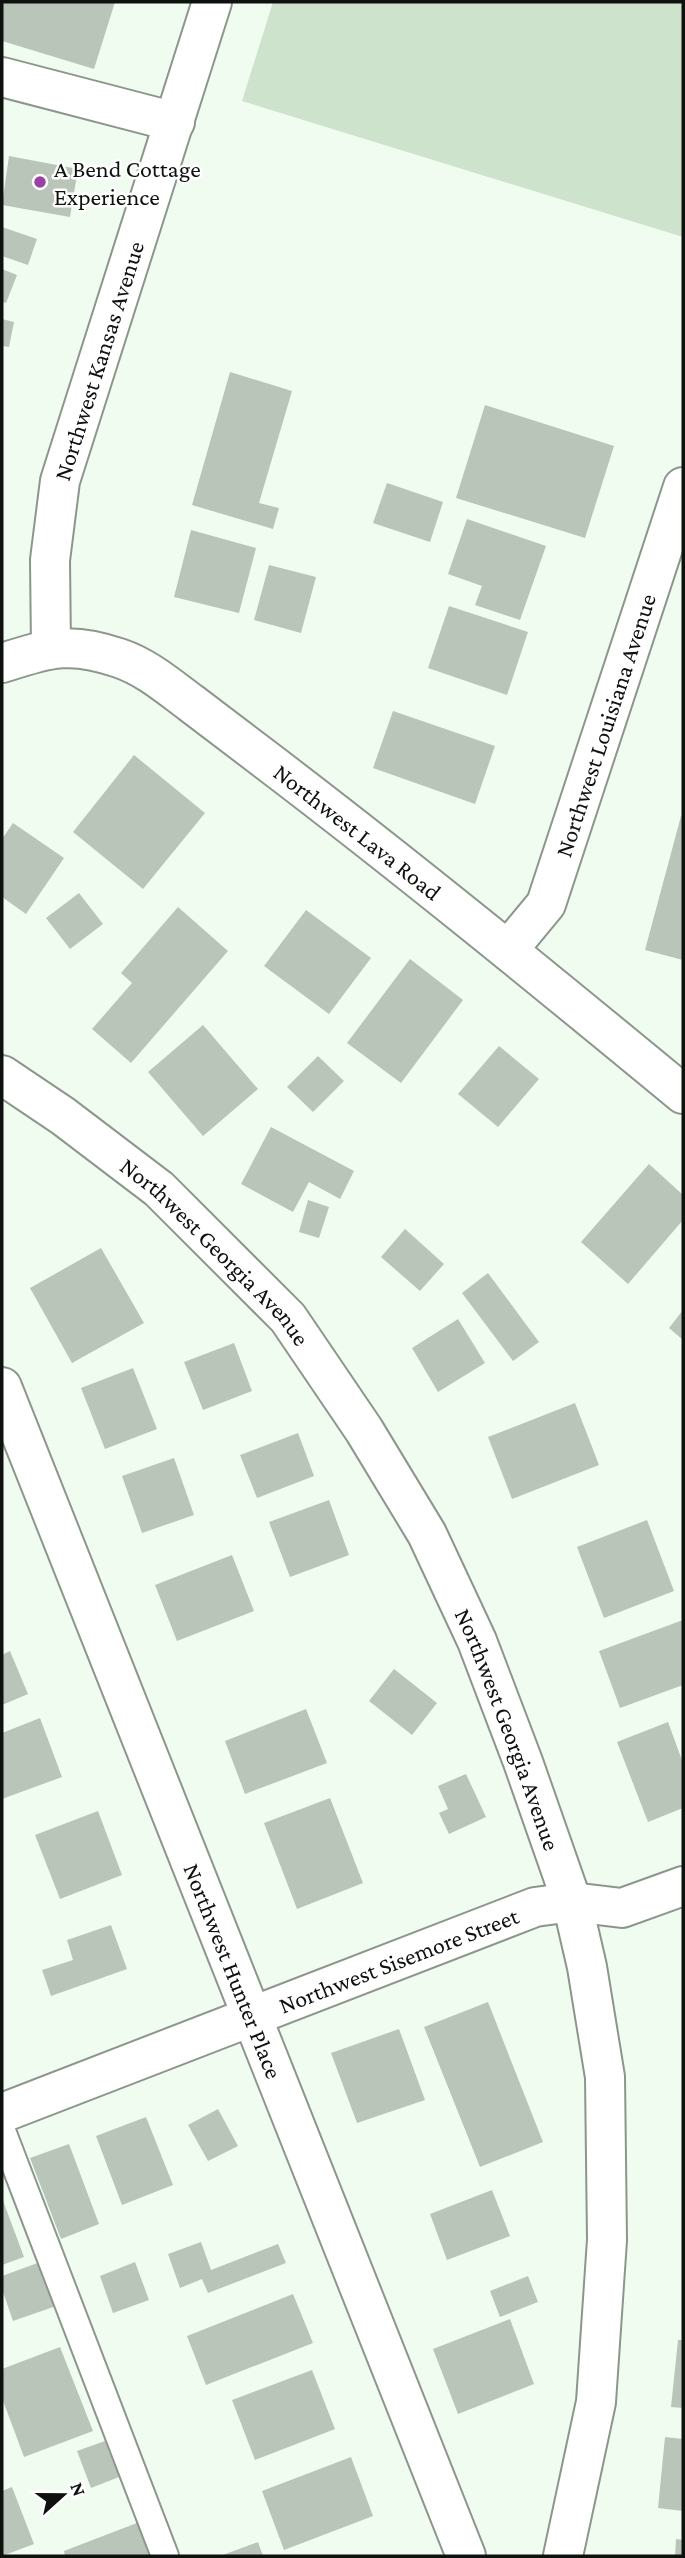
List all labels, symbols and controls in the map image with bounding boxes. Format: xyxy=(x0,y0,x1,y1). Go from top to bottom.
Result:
place label: A Bend Cottage Experience xyxy=(54,155,201,210)
marker: A Bend Cottage Experience xyxy=(32,174,48,190)
street label: Northwest Kansas Avenue xyxy=(48,238,149,484)
street label: Northwest Louisiana Avenue xyxy=(549,590,661,860)
street label: Northwest Lava Road xyxy=(269,758,447,906)
street label: Northwest Georgia Avenue xyxy=(115,1151,316,1350)
street label: Northwest Georgia Avenue xyxy=(450,1604,566,1854)
street label: Northwest Hunter Place xyxy=(179,1859,289,2082)
street label: Northwest Sisemore Street xyxy=(275,1901,523,2018)
north arrow xyxy=(28,2460,98,2530)
text: N xyxy=(66,2479,91,2499)

